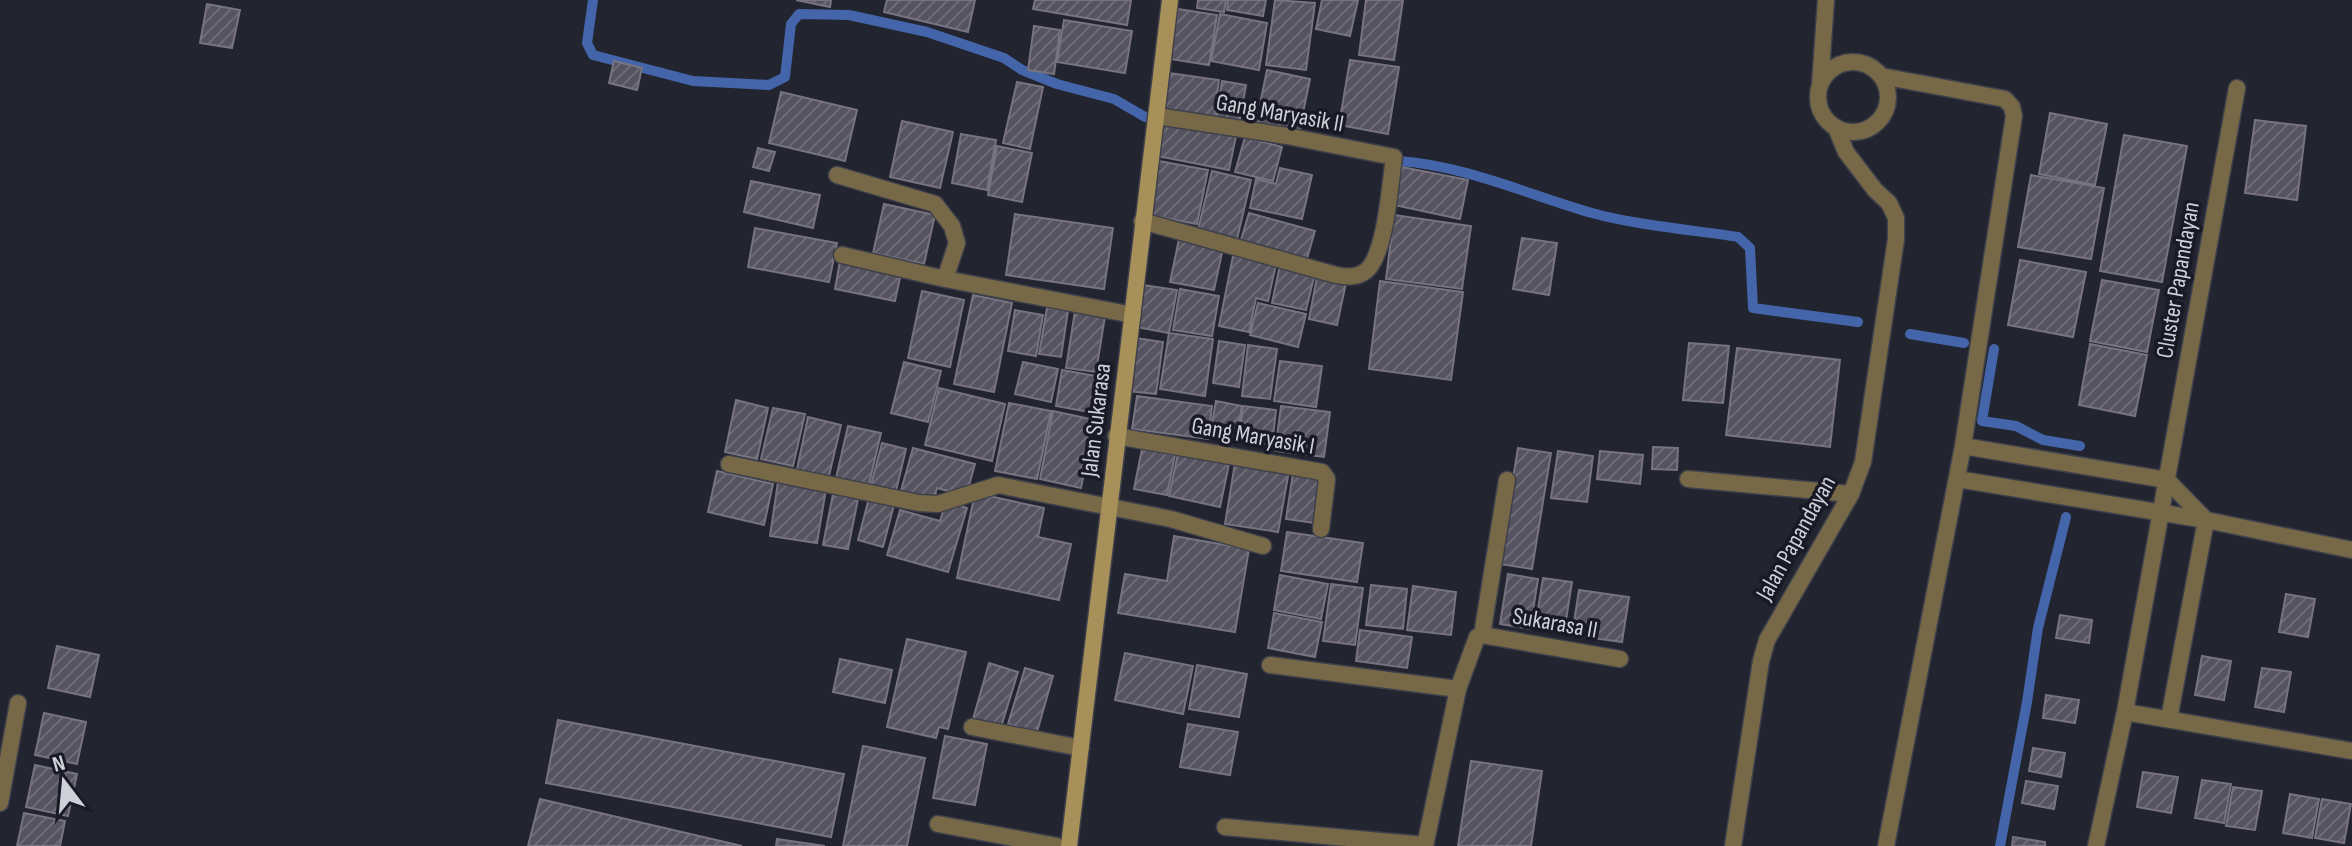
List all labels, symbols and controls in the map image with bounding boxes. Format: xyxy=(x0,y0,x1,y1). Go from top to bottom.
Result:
street label: Gang Maryasik II xyxy=(1214,87,1346,139)
street label: Cluster Papandayan xyxy=(2150,200,2206,360)
street label: Jalan Sukarasa xyxy=(1075,362,1117,479)
street label: Gang Maryasik I xyxy=(1189,411,1317,461)
street label: Jalan Papandayan xyxy=(1749,471,1842,606)
street label: Sukarasa II xyxy=(1510,601,1600,645)
north arrow xyxy=(24,742,104,822)
text: N xyxy=(50,750,68,779)

